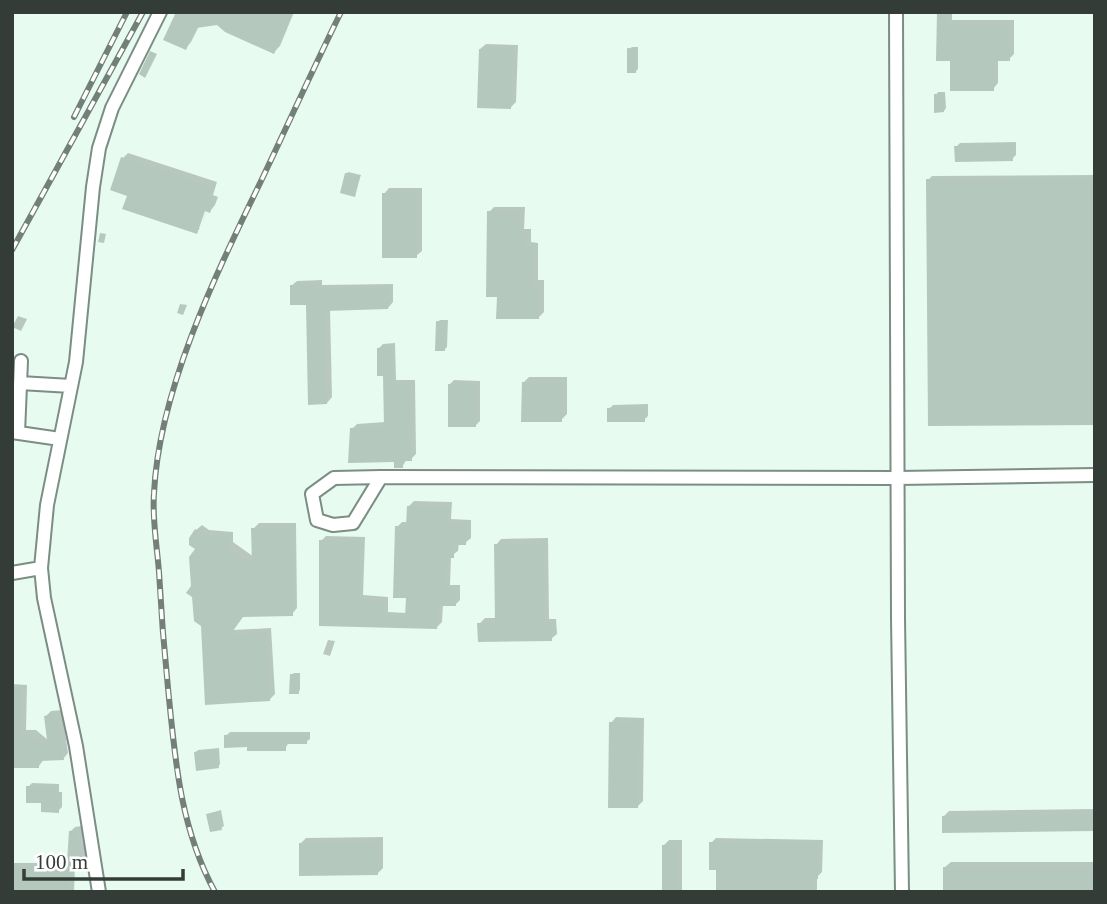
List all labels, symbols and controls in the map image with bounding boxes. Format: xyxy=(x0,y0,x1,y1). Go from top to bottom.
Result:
scale bar xyxy=(24,838,184,882)
text: 100 m xyxy=(35,850,88,874)

